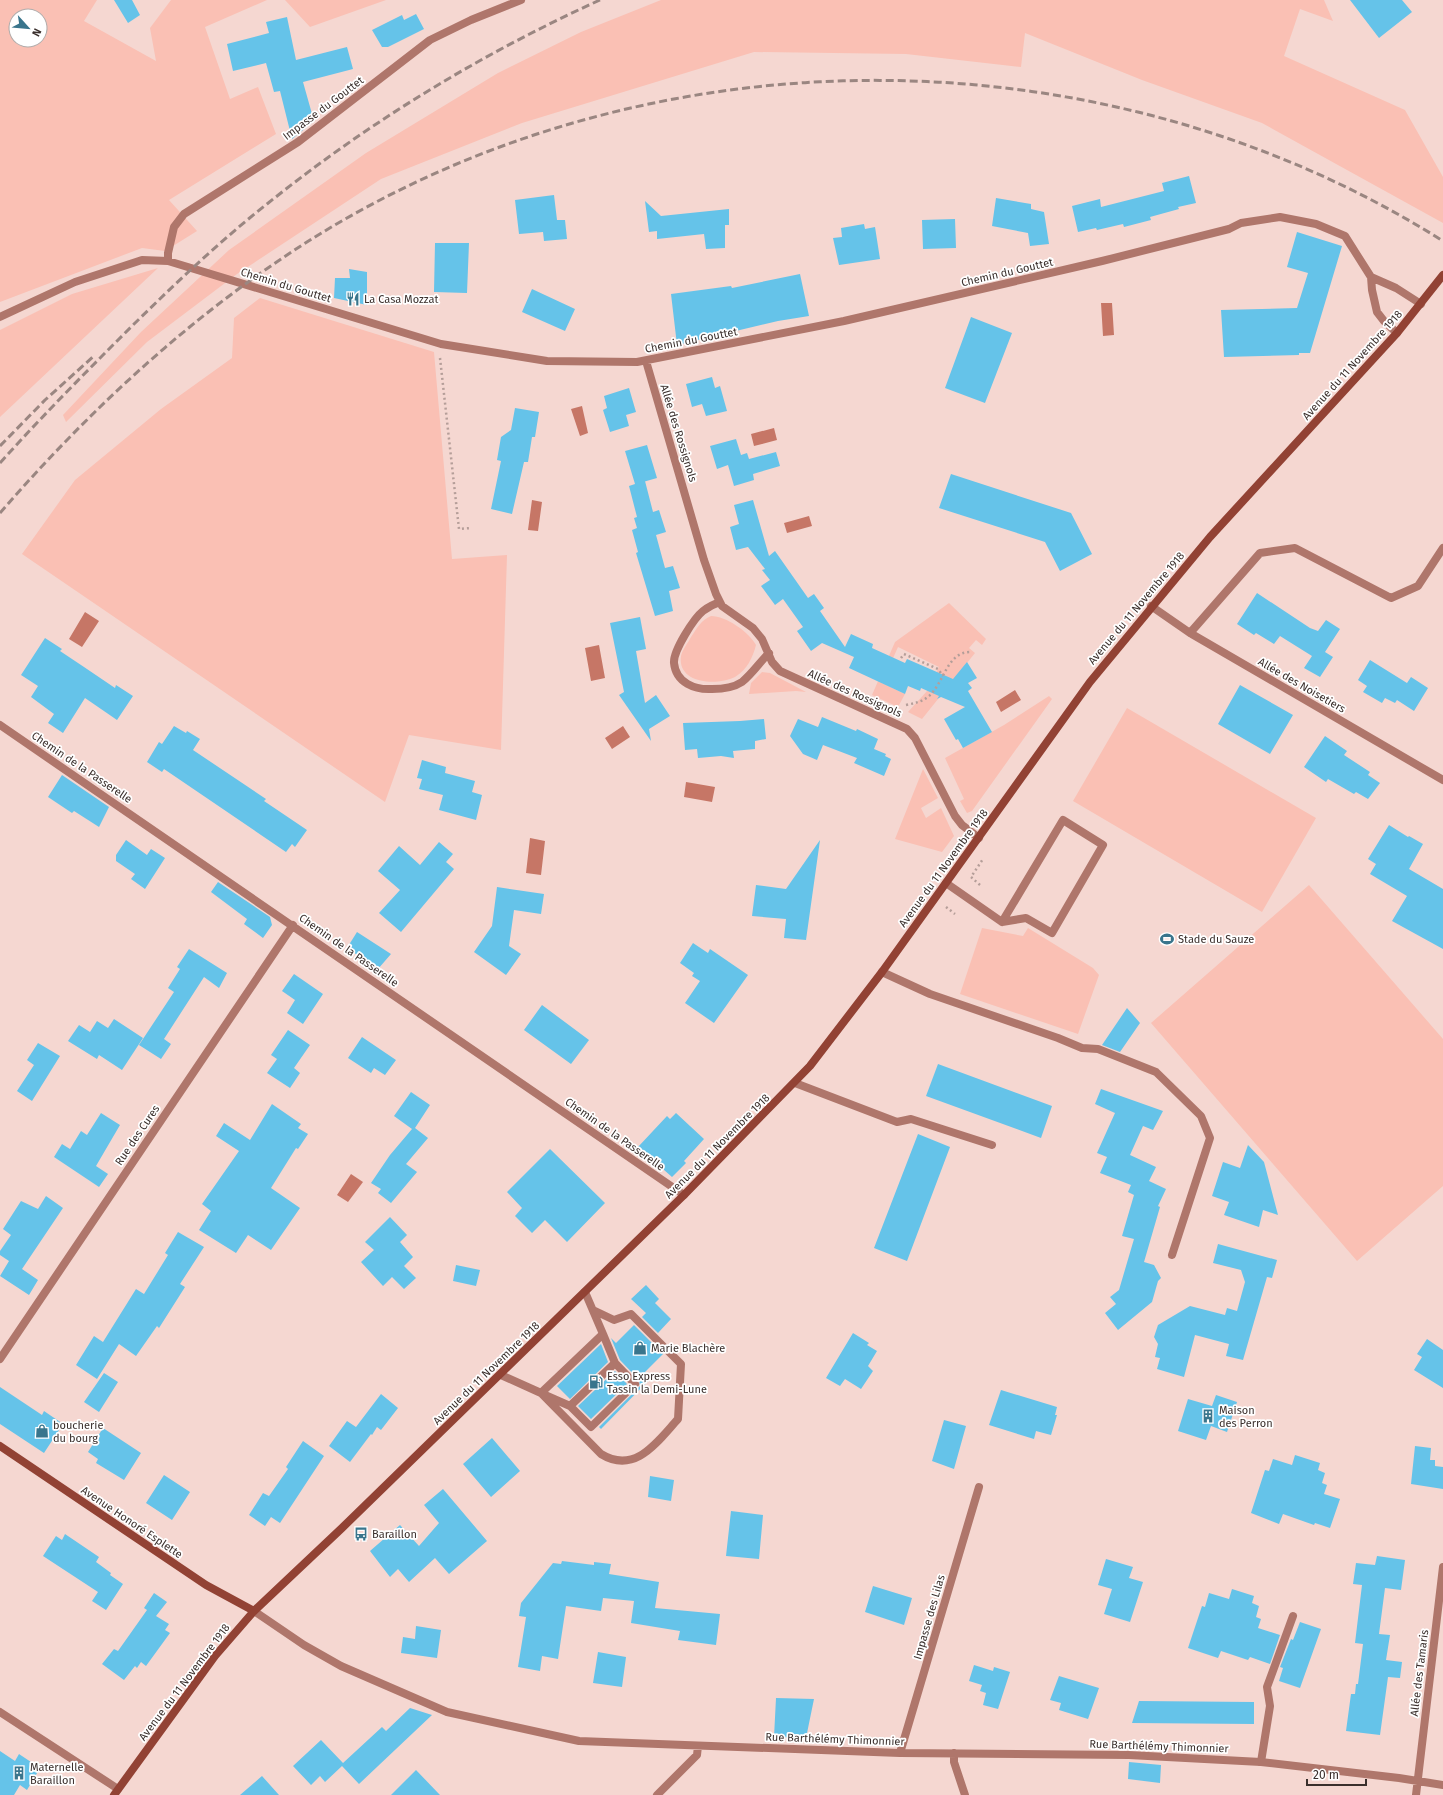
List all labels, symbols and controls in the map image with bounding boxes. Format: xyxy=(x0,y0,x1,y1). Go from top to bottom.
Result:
north arrow xyxy=(8,8,48,48)
text: N xyxy=(29,26,44,39)
street label: Impasse du Gouttet xyxy=(280,74,366,143)
street label: Chemin du Gouttet xyxy=(960,256,1054,289)
street label: Chemin du Gouttet xyxy=(239,266,333,305)
restaurant icon: La Casa Mozzat xyxy=(345,291,361,307)
place label: La Casa Mozzat xyxy=(364,293,438,306)
street label: Avenue du 11 Novembre 1918 xyxy=(1300,308,1405,423)
street label: Chemin du Gouttet xyxy=(644,325,738,356)
street label: Allée des Rossignols xyxy=(657,383,700,484)
street label: Avenue du 11 Novembre 1918 xyxy=(1086,549,1187,667)
street label: Allée des Noisetiers xyxy=(1256,655,1348,716)
street label: Allée des Rossignols xyxy=(806,667,904,720)
street label: Chemin de la Passerelle xyxy=(29,729,134,806)
street label: Avenue du 11 Novembre 1918 xyxy=(896,807,991,930)
street label: Chemin de la Passerelle xyxy=(297,911,401,990)
sports icon: Stade du Sauze xyxy=(1159,931,1175,947)
place label: Stade du Sauze xyxy=(1178,933,1254,946)
street label: Avenue du 11 Novembre 1918 xyxy=(662,1091,772,1201)
street label: Chemin de la Passerelle xyxy=(563,1095,667,1174)
street label: Rue des Cures xyxy=(112,1103,162,1168)
street label: Avenue du 11 Novembre 1918 xyxy=(430,1319,542,1428)
shop icon: Marie Blachère xyxy=(632,1340,648,1356)
place label: Marie Blachère xyxy=(651,1342,725,1355)
place label: Esso Express Tassin la Demi-Lune xyxy=(607,1370,707,1396)
fuel station icon: Esso Express Tassin la Demi-Lune xyxy=(588,1374,604,1390)
place label: Maison des Perron xyxy=(1219,1404,1273,1430)
building icon: Maison des Perron xyxy=(1200,1408,1216,1424)
place label: boucherie du bourg xyxy=(53,1419,103,1445)
shop icon: boucherie du bourg xyxy=(34,1423,50,1439)
street label: Avenue Honoré Esplette xyxy=(79,1484,185,1561)
bus stop icon: Baraillon xyxy=(353,1526,369,1542)
place label: Baraillon xyxy=(372,1528,417,1541)
street label: Impasse des Lilas xyxy=(911,1573,948,1661)
street label: Avenue du 11 Novembre 1918 xyxy=(136,1621,233,1743)
street label: Allée des Tamaris xyxy=(1408,1629,1431,1717)
street label: Rue Barthélémy Thimonnier xyxy=(765,1731,906,1748)
street label: Rue Barthélémy Thimonnier xyxy=(1089,1738,1230,1755)
place label: Maternelle Baraillon xyxy=(30,1761,83,1787)
scale bar xyxy=(1307,1761,1366,1787)
building icon: Maternelle Baraillon xyxy=(11,1765,27,1781)
text: 20 m xyxy=(1313,1768,1339,1782)

